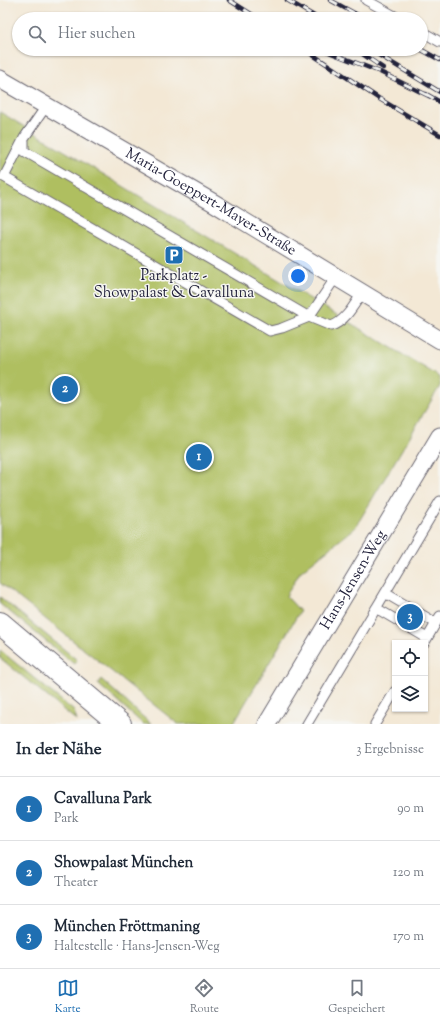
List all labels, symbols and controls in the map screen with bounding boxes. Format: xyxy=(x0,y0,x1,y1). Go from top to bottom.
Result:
search box xyxy=(12,12,428,56)
icon: search xyxy=(26,23,48,45)
text: Hier suchen xyxy=(58,24,136,45)
street label: Maria-Goeppert-Mayer-Straße xyxy=(121,143,300,261)
parking icon: Parkplatz - Showpalast & Cavalluna xyxy=(163,244,185,266)
place label: Parkplatz - Showpalast & Cavalluna xyxy=(94,266,254,304)
your location xyxy=(288,266,308,286)
pin: 2 xyxy=(52,374,78,404)
pin: 1 xyxy=(186,442,212,472)
street label: Hans-Jensen-Weg xyxy=(315,526,392,634)
pin: 3 xyxy=(397,602,423,632)
map controls xyxy=(392,640,428,712)
button: locate xyxy=(392,640,428,676)
button: layers xyxy=(392,676,428,712)
text: In der Nähe xyxy=(16,738,102,762)
text: 3 Ergebnisse xyxy=(356,741,424,759)
text: Cavalluna Park xyxy=(54,789,152,810)
text: 1 xyxy=(27,800,31,818)
text: 90 m xyxy=(397,800,424,818)
text: Park xyxy=(54,810,79,828)
text: Showpalast München xyxy=(54,853,193,874)
text: 2 xyxy=(26,864,32,882)
text: 120 m xyxy=(393,864,424,882)
text: Theater xyxy=(54,874,98,892)
text: München Fröttmaning xyxy=(54,917,200,938)
text: 3 xyxy=(26,928,32,946)
text: 170 m xyxy=(393,928,424,946)
text: Haltestelle · Hans-Jensen-Weg xyxy=(54,938,220,956)
tab: Karte xyxy=(55,977,81,1017)
tab: Route xyxy=(190,977,219,1017)
tab: Gespeichert xyxy=(328,977,385,1017)

